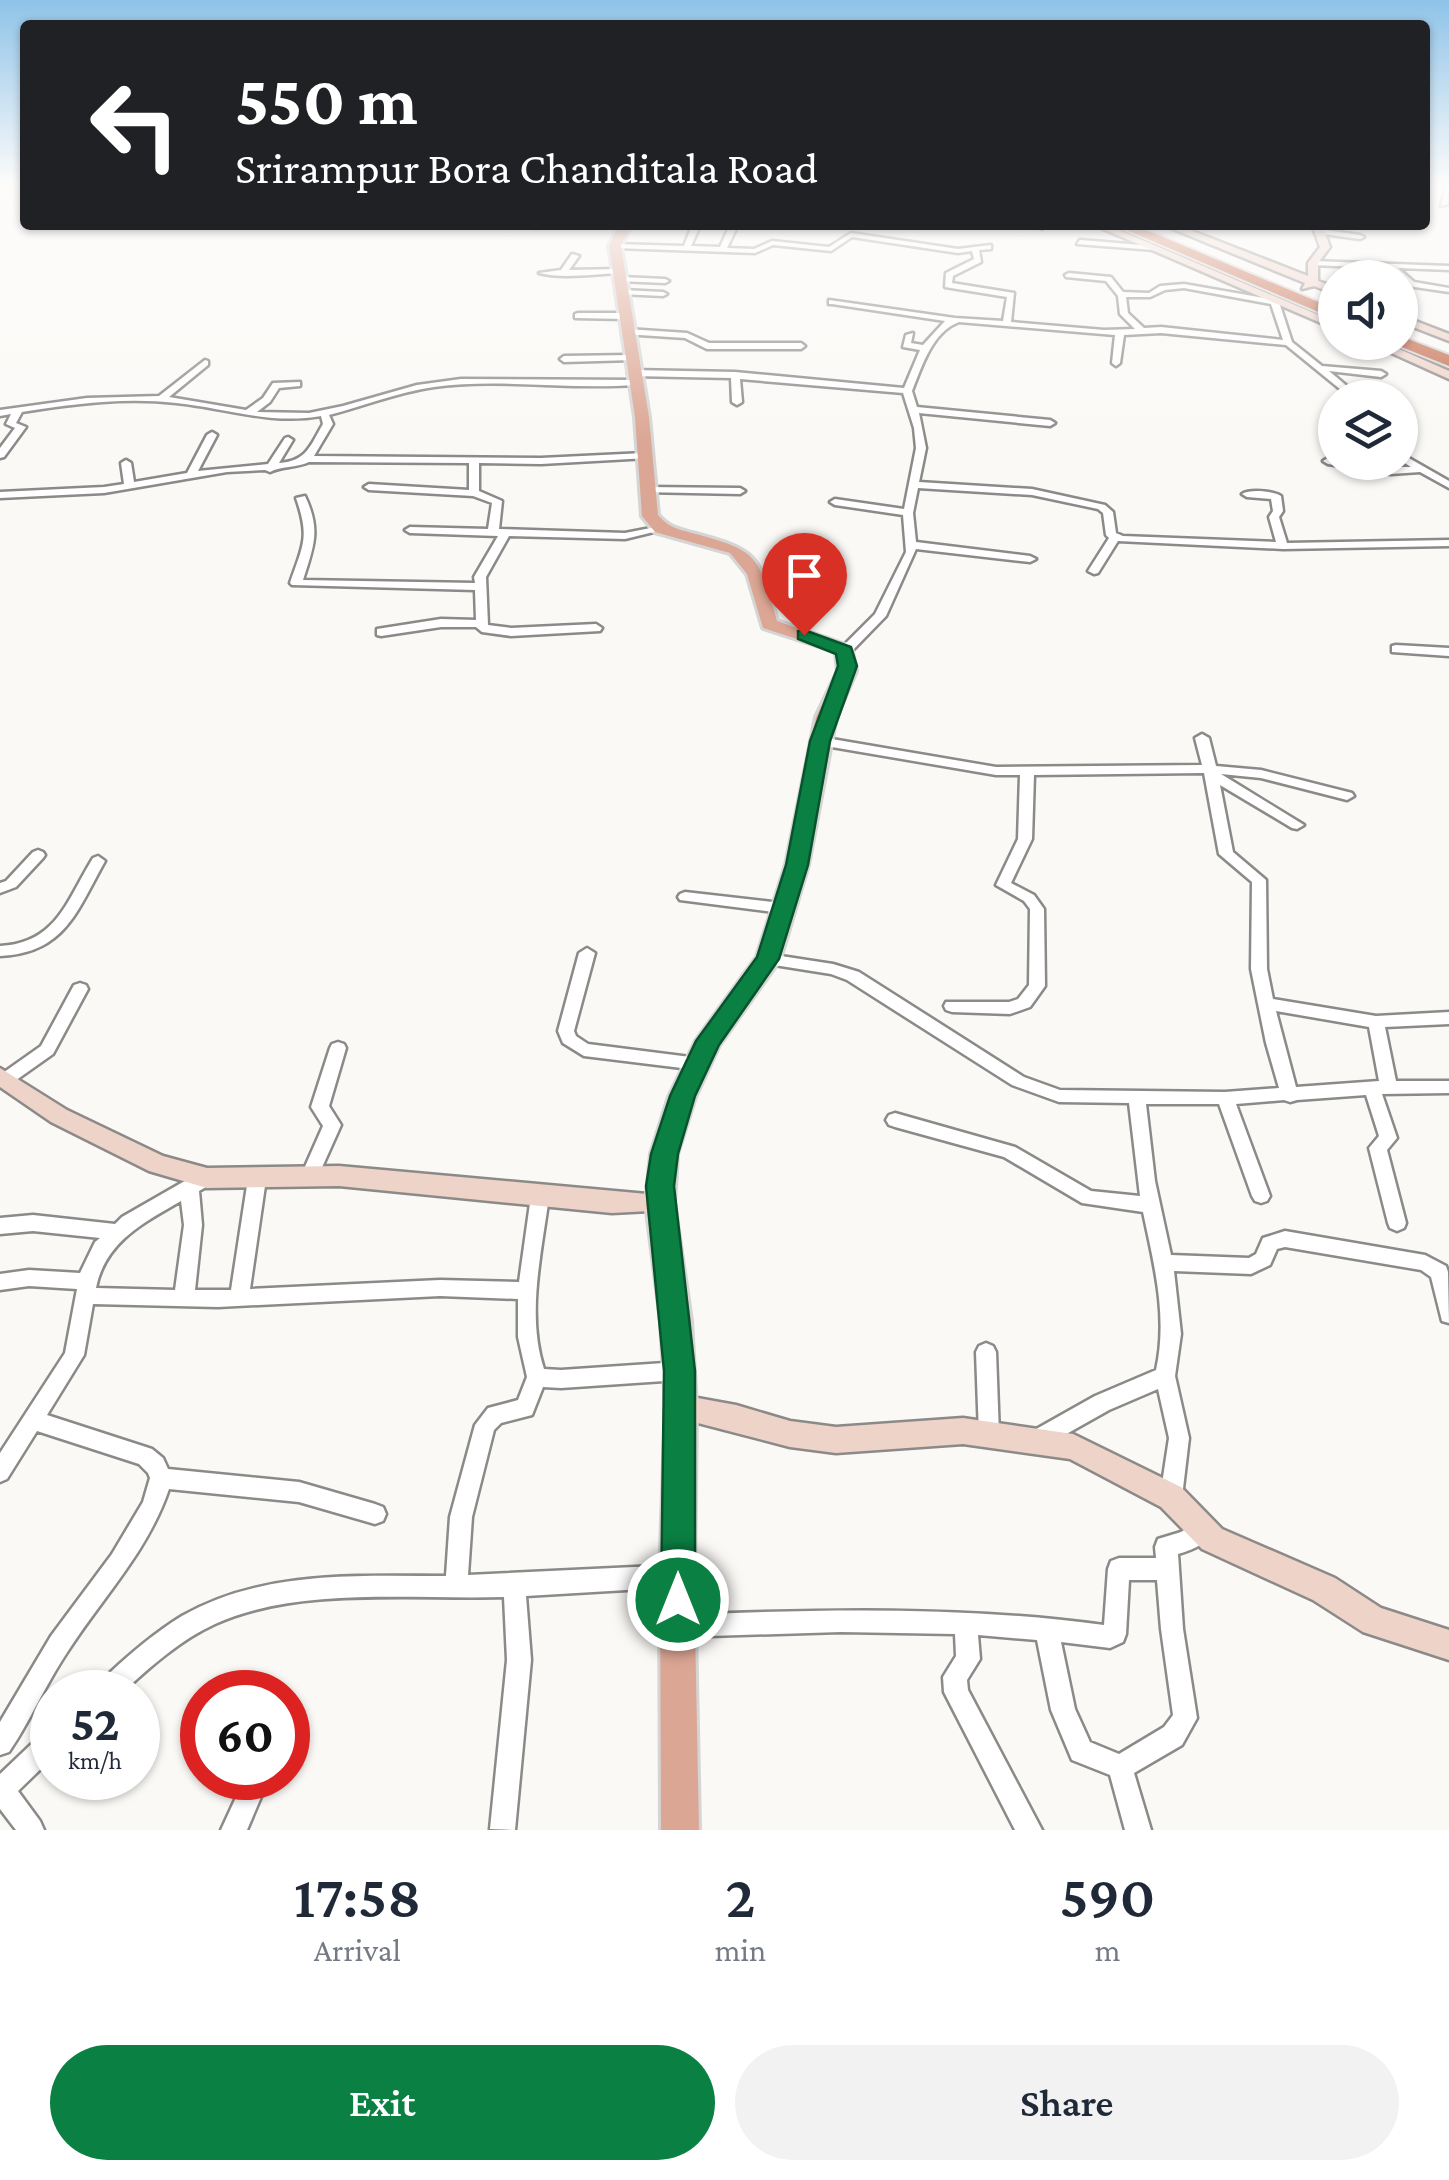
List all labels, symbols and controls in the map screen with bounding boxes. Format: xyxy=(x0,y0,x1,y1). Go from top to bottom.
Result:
icon: left xyxy=(70,60,200,190)
text: 550 m xyxy=(235,61,418,139)
text: Srirampur Bora Chanditala Road xyxy=(235,143,818,193)
map controls xyxy=(1318,260,1418,480)
button: sound xyxy=(1318,260,1418,360)
button: layers xyxy=(1318,380,1418,480)
pin xyxy=(762,533,847,636)
icon: arrive xyxy=(777,548,832,603)
position arrow xyxy=(626,1548,730,1652)
speed limit sign: 60 xyxy=(180,1670,310,1800)
text: 52 xyxy=(70,1695,120,1751)
text: km/h xyxy=(68,1747,122,1774)
text: 17:58 xyxy=(294,1863,421,1930)
text: 2 xyxy=(726,1863,755,1930)
text: 590 xyxy=(1060,1863,1155,1930)
text: Arrival xyxy=(314,1932,401,1968)
text: min xyxy=(715,1932,766,1968)
text: m xyxy=(1095,1932,1120,1968)
button: Exit xyxy=(50,2045,715,2160)
button: Share xyxy=(735,2045,1399,2160)

